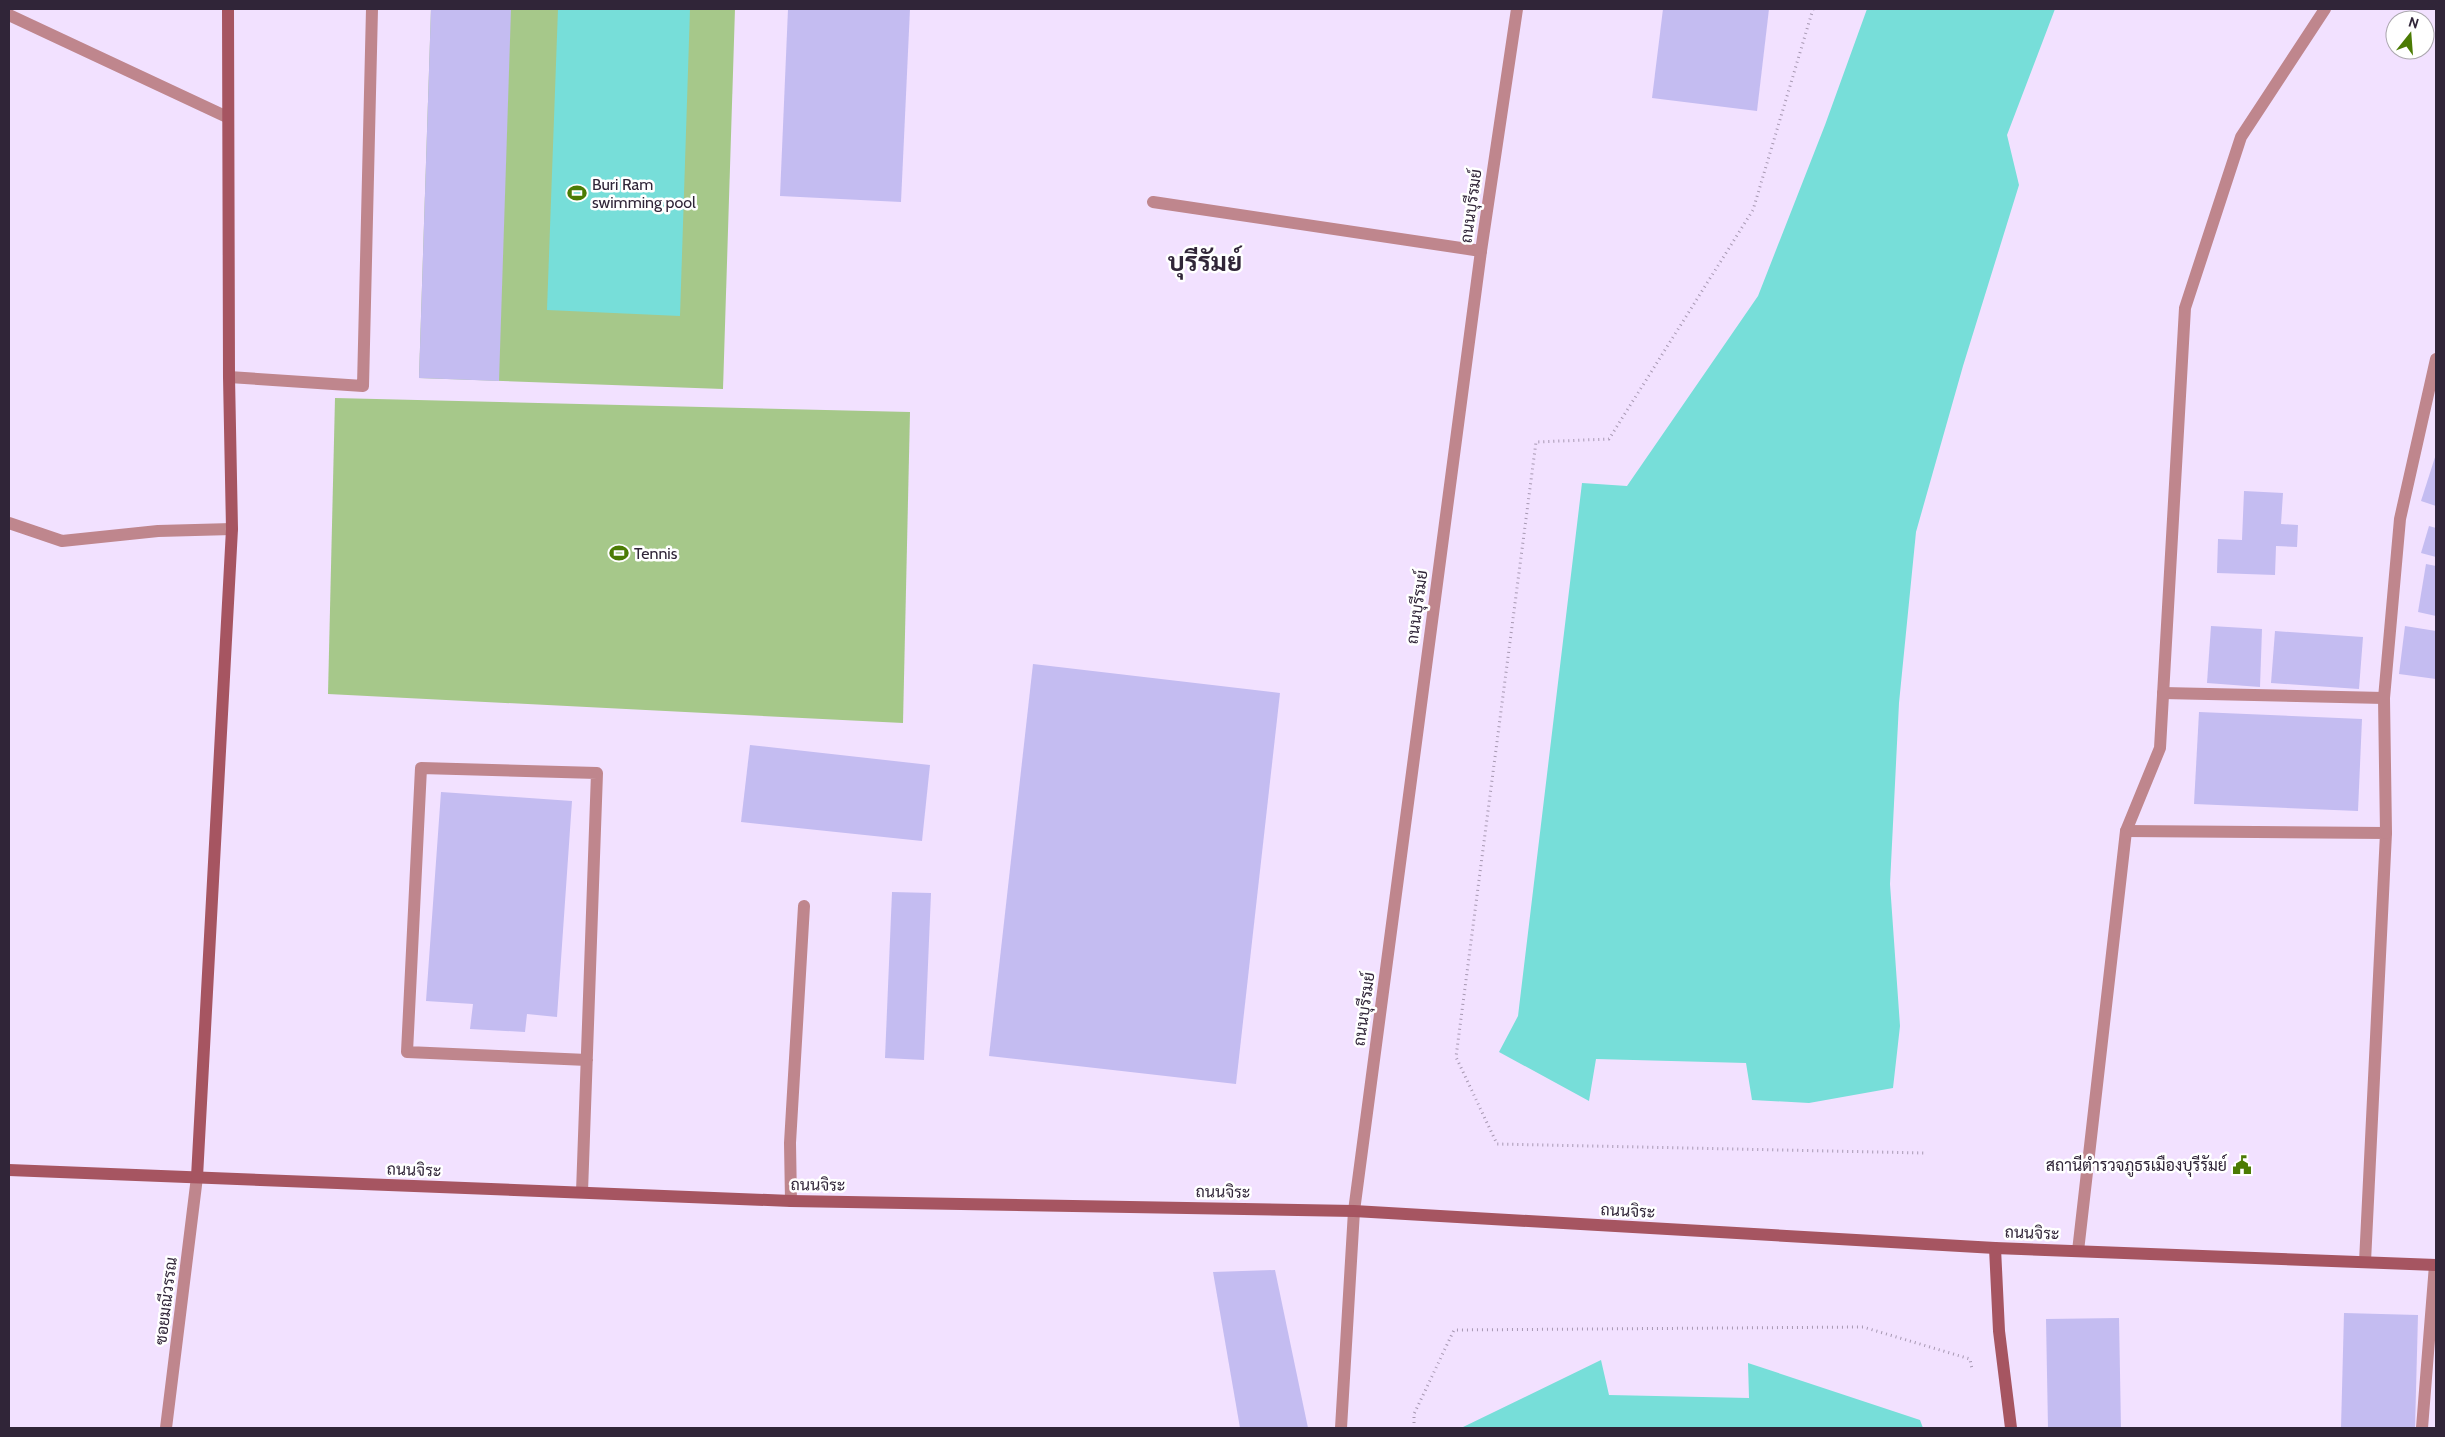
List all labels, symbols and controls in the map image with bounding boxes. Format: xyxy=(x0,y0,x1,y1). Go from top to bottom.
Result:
north arrow xyxy=(2385,10,2435,60)
text: N xyxy=(2406,13,2421,33)
street label: ถนนบุรีรมย์ xyxy=(1453,167,1488,244)
place label: Buri Ram swimming pool xyxy=(592,175,696,212)
sports icon: Buri Ram swimming pool xyxy=(566,182,588,204)
district label: บุรีรัมย์ xyxy=(1168,245,1243,280)
sports icon: Tennis xyxy=(608,542,630,564)
place label: Tennis xyxy=(634,544,678,563)
street label: ถนนบุรีรมย์ xyxy=(1399,568,1434,645)
street label: ถนนบุรีรมย์ xyxy=(1346,970,1381,1047)
place label: สถานีตำรวจภูธรเมืองบุรีรัมย์ xyxy=(2046,1153,2227,1177)
public building icon: สถานีตำรวจภูธรเมืองบุรีรัมย์ xyxy=(2231,1154,2253,1176)
street label: ถนนจิระ xyxy=(386,1160,442,1180)
street label: ถนนจิระ xyxy=(790,1175,846,1195)
street label: ถนนจิระ xyxy=(1195,1182,1251,1202)
street label: ถนนจิระ xyxy=(1600,1200,1656,1222)
street label: ถนนจิระ xyxy=(2004,1223,2060,1243)
street label: ซอยมณีวรรณ xyxy=(149,1256,181,1346)

